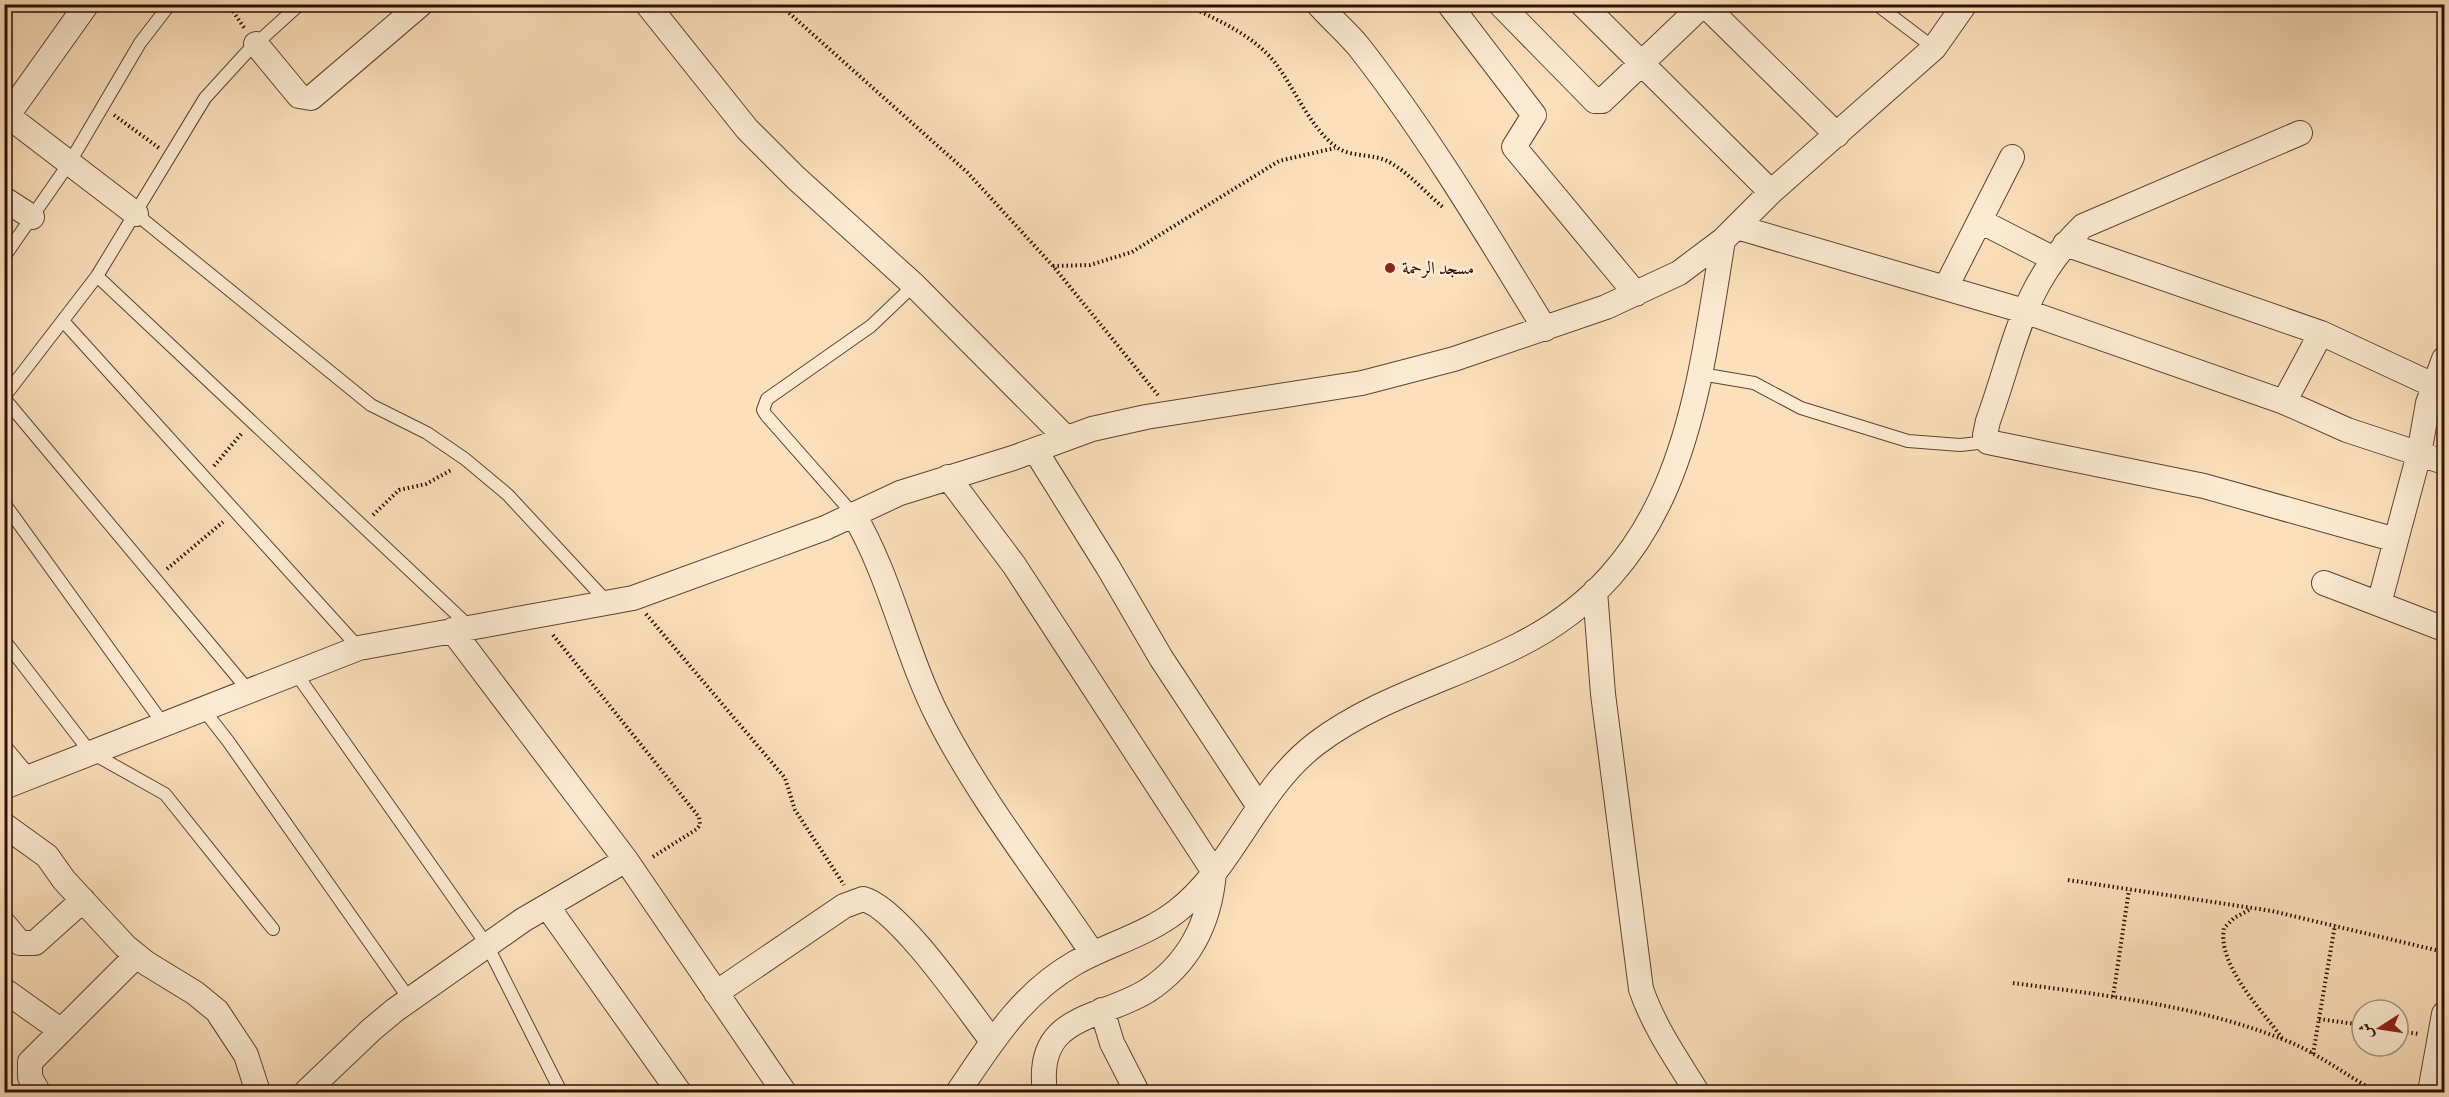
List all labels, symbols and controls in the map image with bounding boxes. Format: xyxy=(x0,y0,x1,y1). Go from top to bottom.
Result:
place label: مسجد الرحمة xyxy=(1402,257,1474,283)
marker: مسجد الرحمة xyxy=(1383,261,1397,275)
north arrow xyxy=(2350,998,2410,1058)
text: ش xyxy=(2355,1020,2381,1041)

